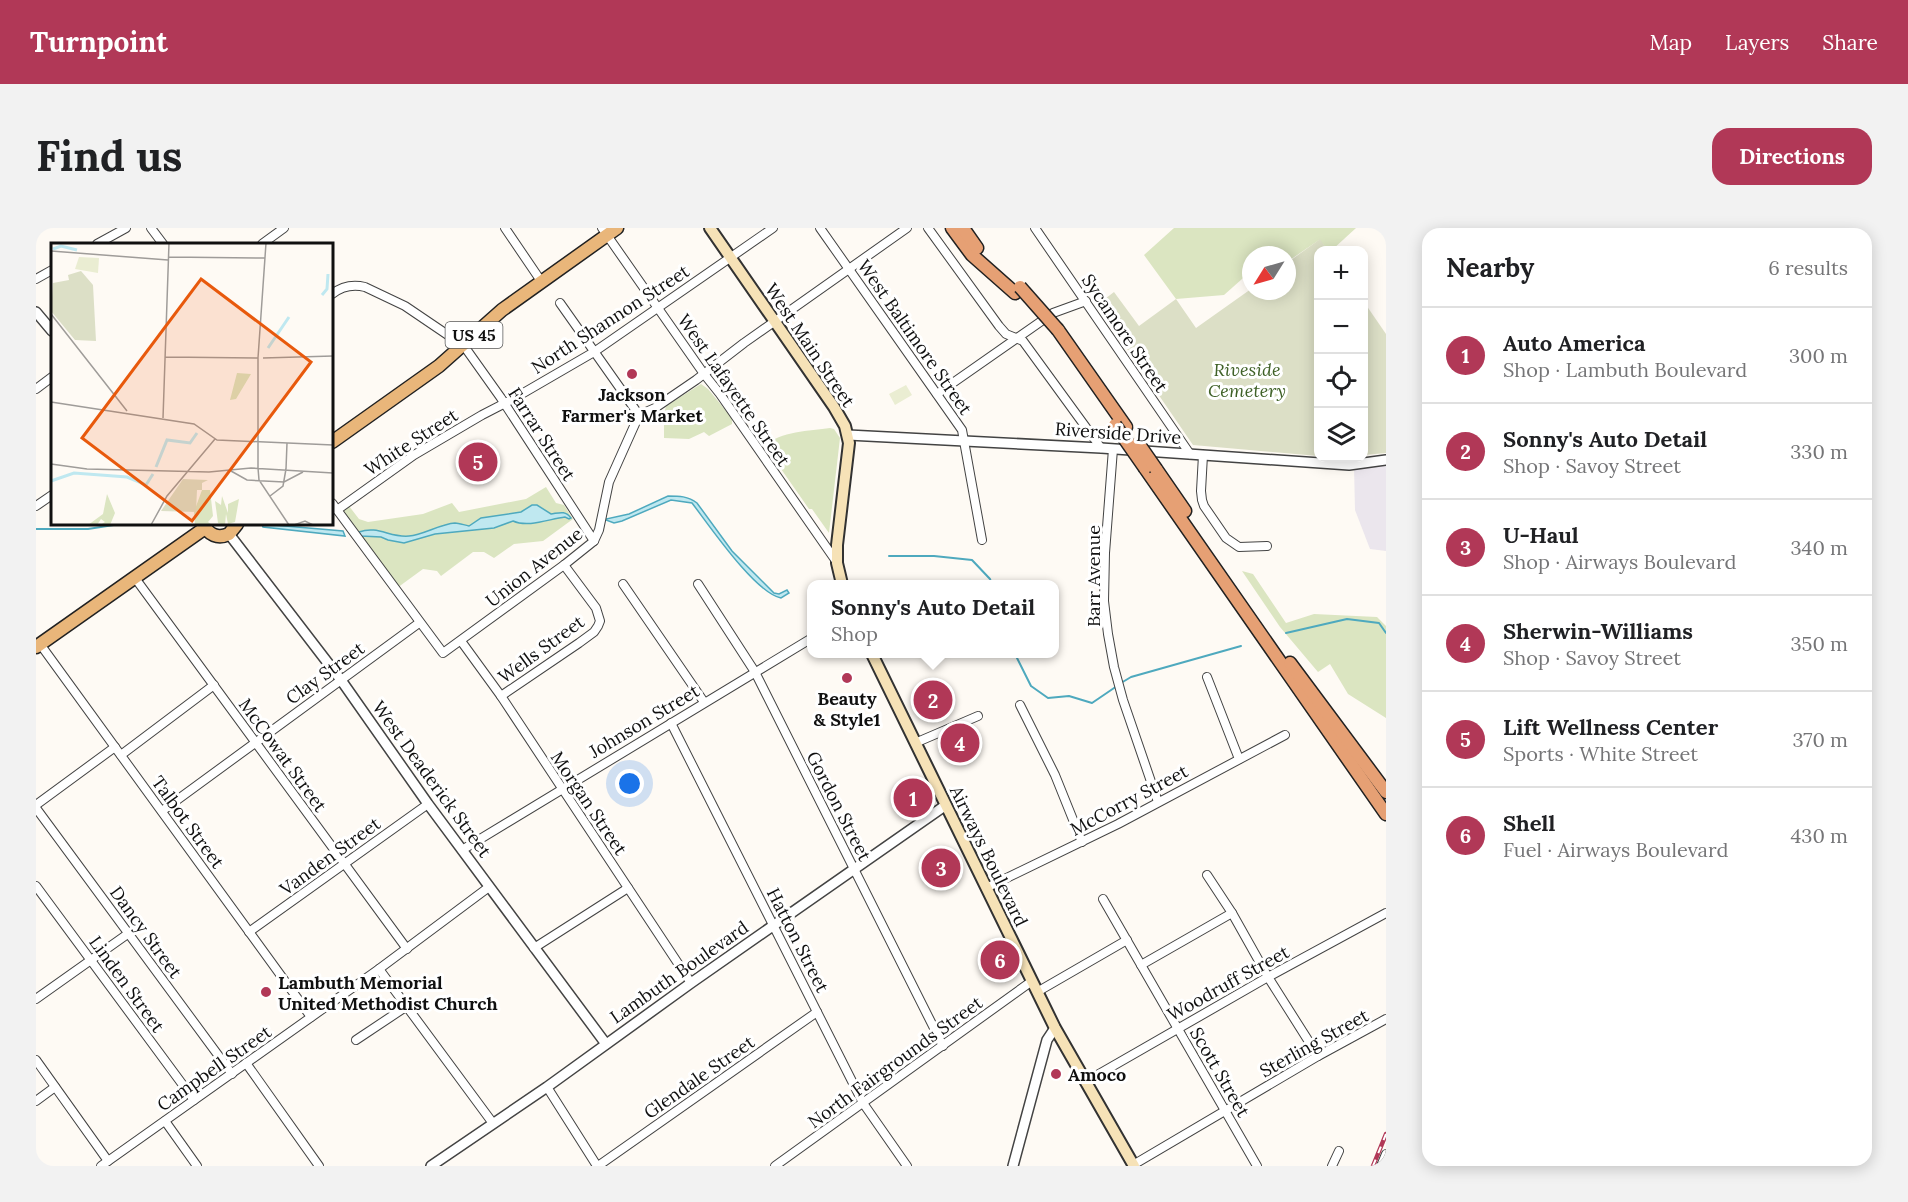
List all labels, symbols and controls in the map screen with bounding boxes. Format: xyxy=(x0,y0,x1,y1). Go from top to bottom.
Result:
text: Turnpoint xyxy=(30,24,168,60)
text: Map xyxy=(1649,29,1692,56)
text: Layers xyxy=(1725,29,1789,56)
text: Share xyxy=(1822,29,1878,56)
button: Directions xyxy=(1712,128,1872,185)
text: Find us xyxy=(36,129,182,183)
inset map xyxy=(51,243,333,525)
north arrow xyxy=(1242,246,1296,300)
map controls xyxy=(1314,246,1368,462)
button: + xyxy=(1314,246,1368,300)
text: Nearby xyxy=(1446,251,1534,284)
street label: West Baltimore Street xyxy=(853,255,977,419)
text: 6 results xyxy=(1768,255,1848,280)
street label: North Shannon Street xyxy=(527,259,693,379)
street label: Sycamore Street xyxy=(1077,269,1173,397)
street label: West Main Street xyxy=(760,279,860,411)
button: − xyxy=(1314,300,1368,354)
street label: West Lafayette Street xyxy=(673,309,795,471)
road number: US 45 xyxy=(446,322,502,348)
text: Auto America xyxy=(1503,329,1645,357)
text: 1 xyxy=(1461,343,1470,368)
text: 300 m xyxy=(1789,343,1848,368)
button: locate xyxy=(1314,354,1368,408)
text: Shop · Lambuth Boulevard xyxy=(1503,357,1747,382)
park label: Riveside Cemetery xyxy=(1208,358,1286,402)
marker: Jackson Farmer's Market xyxy=(625,367,639,381)
street label: Farrar Street xyxy=(503,383,581,485)
place label: Jackson Farmer's Market xyxy=(561,383,703,427)
street label: White Street xyxy=(360,403,462,481)
button: layers xyxy=(1314,408,1368,462)
street label: Riverside Drive xyxy=(1054,417,1182,449)
text: Sonny's Auto Detail xyxy=(1503,425,1707,453)
text: 2 xyxy=(1460,439,1471,464)
text: 330 m xyxy=(1790,439,1848,464)
pin: 5 xyxy=(458,440,498,484)
text: Shop · Savoy Street xyxy=(1503,453,1681,478)
text: U-Haul xyxy=(1503,521,1579,549)
street label: Union Avenue xyxy=(481,522,587,612)
street label: Barr Avenue xyxy=(1082,525,1105,627)
text: 3 xyxy=(1460,535,1471,560)
text: 340 m xyxy=(1790,535,1848,560)
text: Shop · Airways Boulevard xyxy=(1503,549,1736,574)
popup xyxy=(807,580,1059,658)
text: Sonny's Auto Detail xyxy=(831,593,1035,621)
street label: Wells Street xyxy=(493,610,589,688)
text: Sherwin-Williams xyxy=(1503,617,1693,645)
text: Shop xyxy=(831,621,878,646)
text: 4 xyxy=(1460,631,1471,656)
text: 350 m xyxy=(1790,631,1848,656)
street label: Clay Street xyxy=(281,637,369,709)
text: Shop · Savoy Street xyxy=(1503,645,1681,670)
marker: Beauty & Style1 xyxy=(840,671,854,685)
pin: 2 xyxy=(914,678,952,722)
street label: Johnson Street xyxy=(584,679,703,763)
place label: Beauty & Style1 xyxy=(813,687,881,731)
street label: McCowat Street xyxy=(234,694,332,816)
street label: West Deaderick Street xyxy=(368,696,497,862)
text: Lift Wellness Center xyxy=(1503,713,1718,741)
pin: 4 xyxy=(940,720,980,766)
text: 5 xyxy=(1460,727,1471,752)
text: 370 m xyxy=(1793,727,1848,752)
text: Sports · White Street xyxy=(1503,741,1698,766)
street label: Morgan Street xyxy=(546,747,632,859)
street label: Gordon Street xyxy=(802,747,876,865)
street label: McCorry Street xyxy=(1066,759,1192,841)
your location xyxy=(615,769,644,798)
street label: Talbot Street xyxy=(147,771,229,873)
pin: 1 xyxy=(894,776,932,820)
street label: Airways Boulevard xyxy=(945,781,1033,930)
text: Shell xyxy=(1503,809,1555,837)
street label: Vanden Street xyxy=(274,812,385,901)
text: 6 xyxy=(1460,823,1471,848)
text: 430 m xyxy=(1790,823,1848,848)
text: Fuel · Airways Boulevard xyxy=(1503,837,1728,862)
pin: 3 xyxy=(922,846,960,890)
street label: Dancy Street xyxy=(105,881,187,983)
street label: Hatton Street xyxy=(762,884,834,996)
street label: Lambuth Boulevard xyxy=(605,916,753,1028)
street label: Linden Street xyxy=(84,931,170,1037)
pin: 6 xyxy=(980,938,1020,982)
street label: Woodruff Street xyxy=(1163,940,1293,1026)
place label: Lambuth Memorial United Methodist Church xyxy=(278,971,498,1015)
marker: Lambuth Memorial United Methodist Church xyxy=(259,985,273,999)
street label: North Fairgrounds Street xyxy=(803,991,987,1133)
street label: Sterling Street xyxy=(1255,1004,1373,1082)
street label: Campbell Street xyxy=(152,1020,276,1116)
street label: Scott Street xyxy=(1185,1023,1255,1121)
street label: Glendale Street xyxy=(639,1030,759,1124)
place label: Amoco xyxy=(1068,1063,1126,1086)
marker: Amoco xyxy=(1049,1067,1063,1081)

